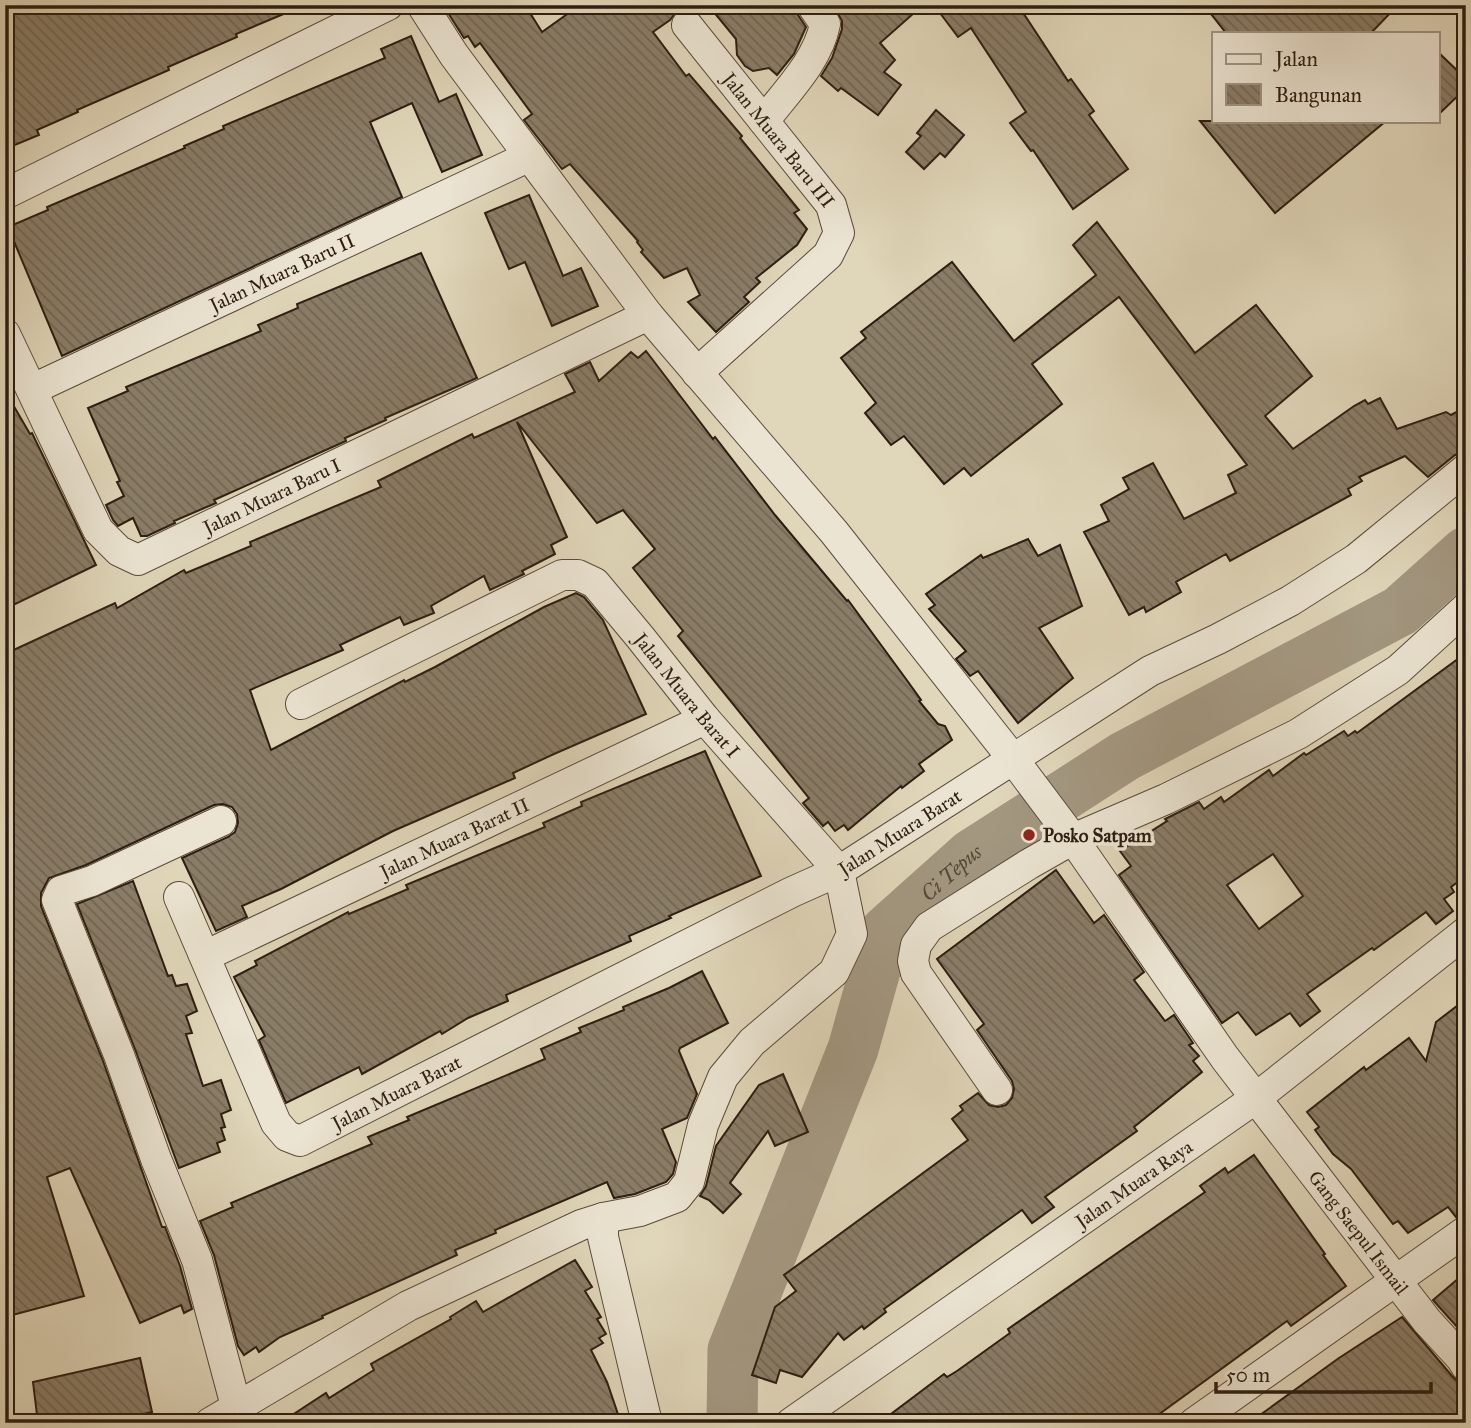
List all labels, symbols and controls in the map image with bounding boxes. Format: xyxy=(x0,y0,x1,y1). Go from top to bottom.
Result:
legend xyxy=(1212,32,1440,122)
text: Jalan xyxy=(1273,46,1318,72)
street label: Jalan Muara Baru III xyxy=(716,66,840,212)
text: Bangunan xyxy=(1275,82,1362,108)
street label: Jalan Muara Baru II xyxy=(204,228,358,318)
street label: Jalan Muara Baru I xyxy=(197,453,344,540)
street label: Jalan Muara Barat I xyxy=(627,626,745,762)
street label: Jalan Muara Barat xyxy=(832,784,966,882)
street label: Jalan Muara Barat II xyxy=(374,793,533,885)
place label: Posko Satpam xyxy=(1043,824,1152,848)
marker: Posko Satpam xyxy=(1021,827,1037,843)
water label: Ci Tepus xyxy=(915,838,987,907)
street label: Jalan Muara Barat xyxy=(326,1050,465,1136)
street label: Jalan Muara Raya xyxy=(1069,1134,1197,1234)
street label: Gang Saepul Ismail xyxy=(1304,1166,1414,1300)
scale bar xyxy=(1216,1351,1431,1395)
text: 50 m xyxy=(1226,1362,1271,1388)

